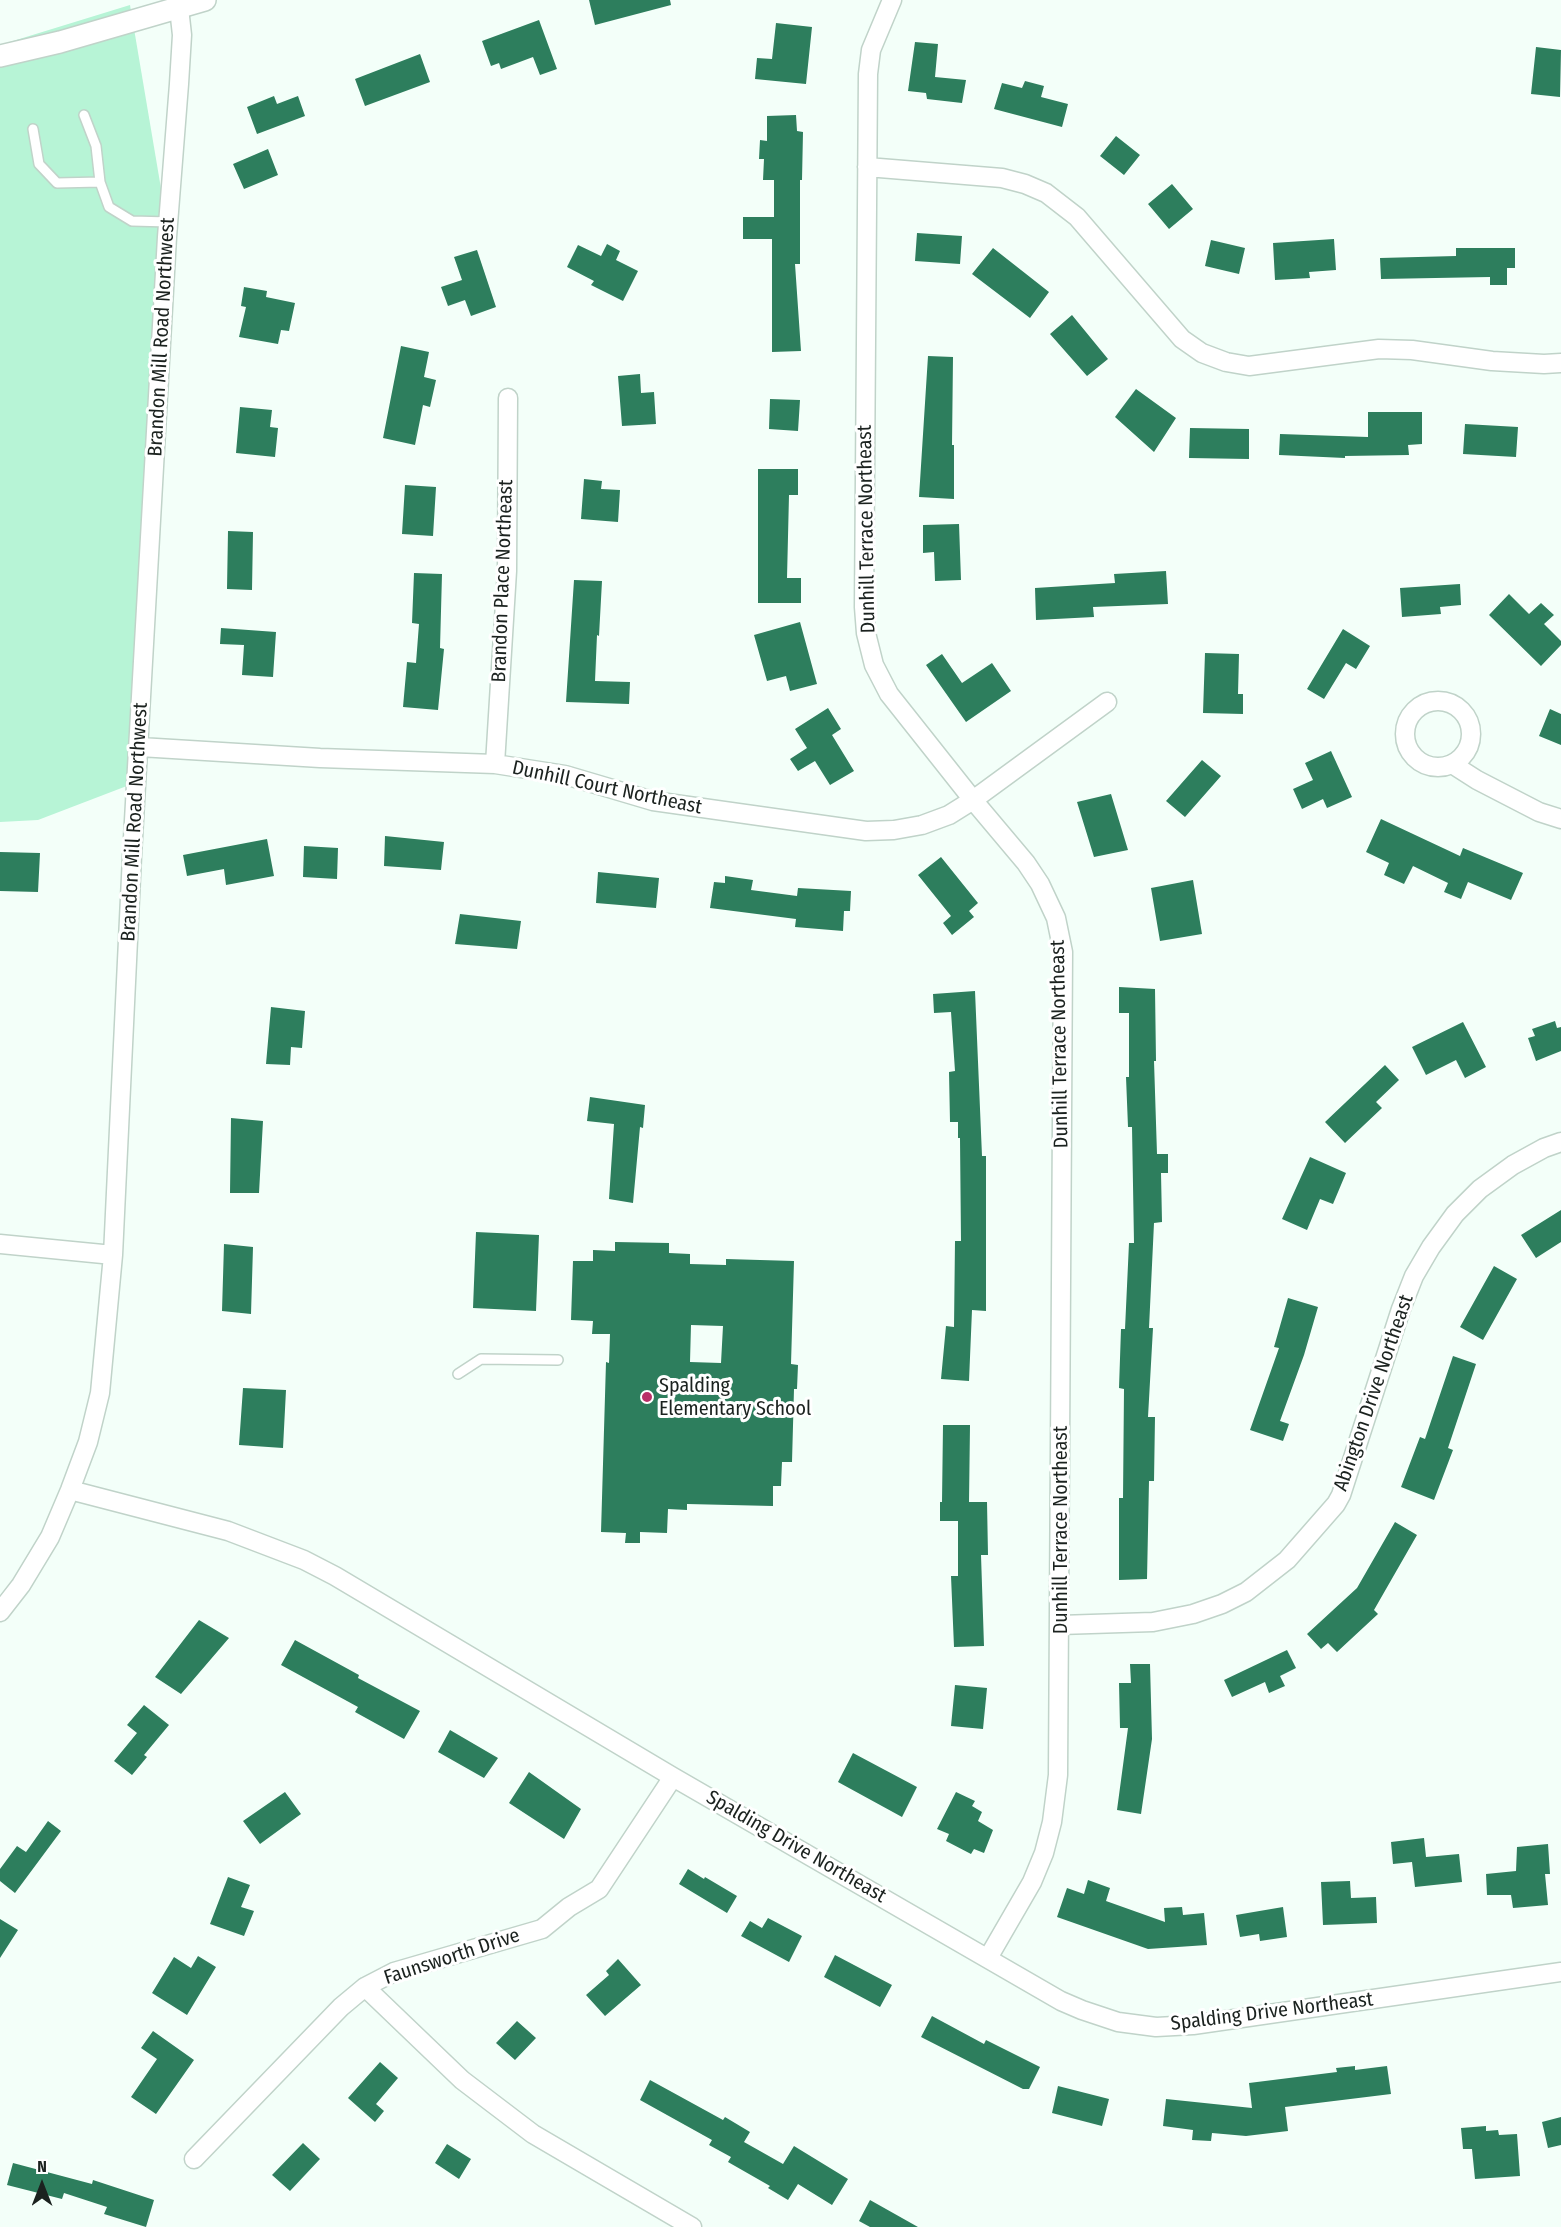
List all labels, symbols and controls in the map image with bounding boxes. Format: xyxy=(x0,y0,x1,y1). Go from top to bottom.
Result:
street label: Brandon Mill Road Northwest xyxy=(144,217,180,457)
street label: Dunhill Terrace Northeast xyxy=(853,425,881,633)
street label: Brandon Place Northeast xyxy=(487,479,519,683)
street label: Brandon Mill Road Northwest xyxy=(117,702,153,942)
street label: Dunhill Court Northeast xyxy=(510,756,704,820)
street label: Dunhill Terrace Northeast xyxy=(1046,940,1074,1148)
street label: Abington Drive Northeast xyxy=(1329,1292,1419,1494)
place label: Spalding Elementary School xyxy=(659,1374,811,1421)
marker: Spalding Elementary School xyxy=(640,1390,654,1404)
street label: Dunhill Terrace Northeast xyxy=(1049,1426,1073,1634)
street label: Spalding Drive Northeast xyxy=(702,1786,890,1908)
street label: Faunsworth Drive xyxy=(381,1924,523,1990)
street label: Spalding Drive Northeast xyxy=(1169,1988,1375,2036)
north arrow xyxy=(12,2155,72,2215)
text: N xyxy=(37,2157,47,2176)

